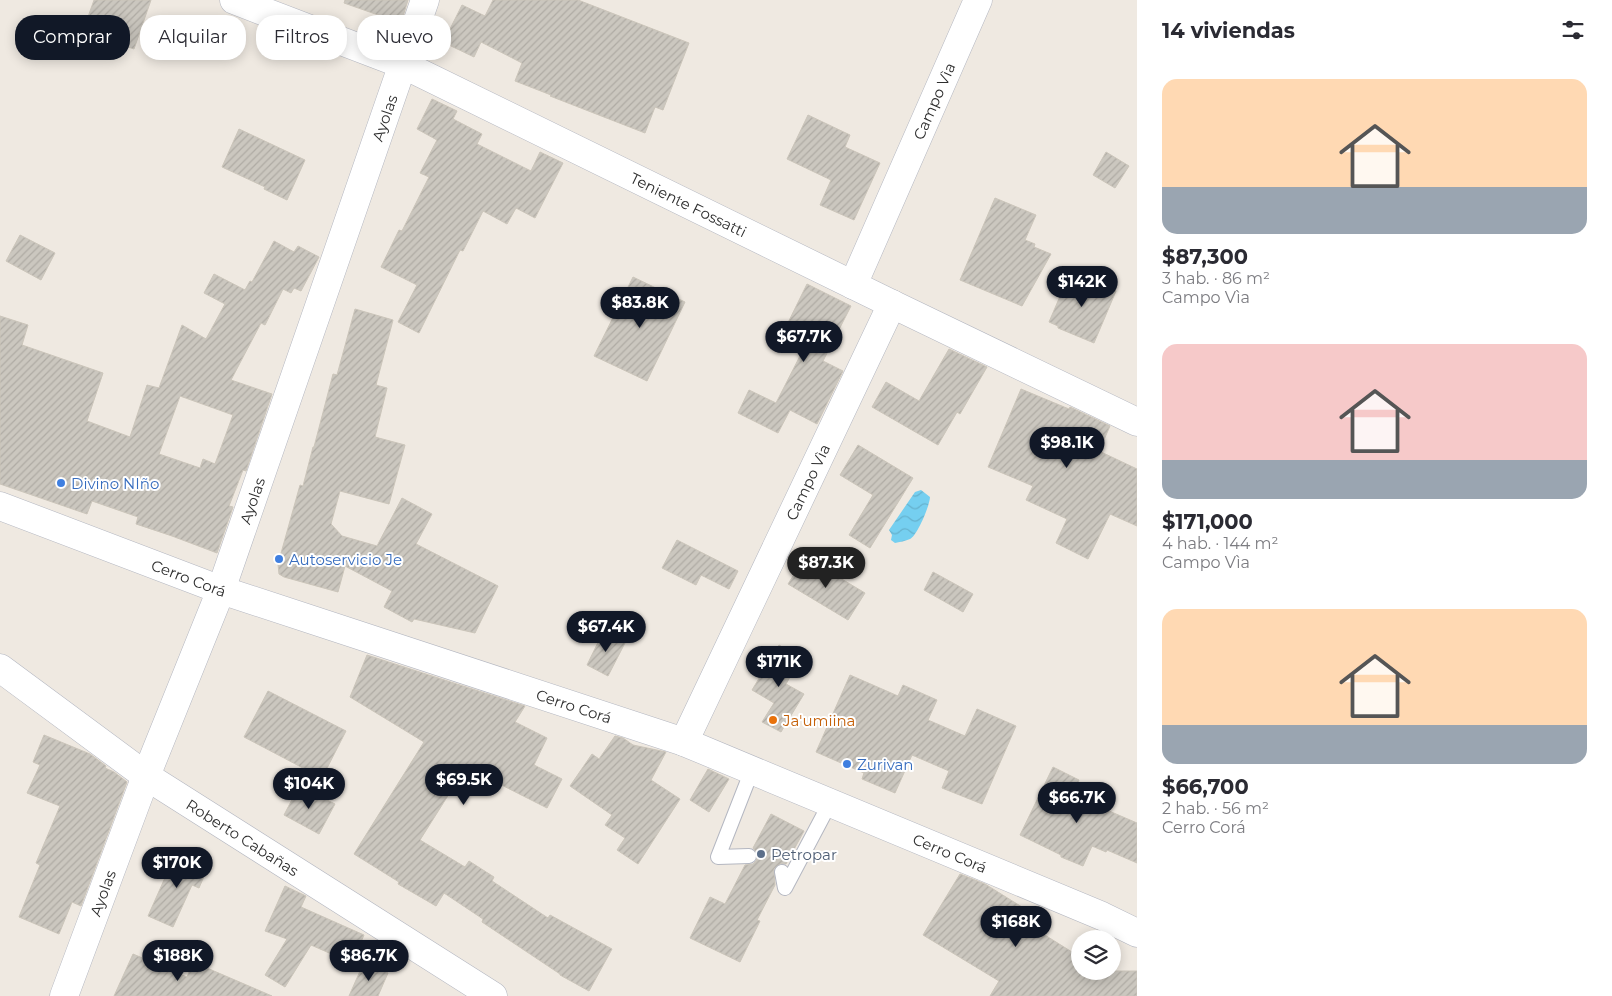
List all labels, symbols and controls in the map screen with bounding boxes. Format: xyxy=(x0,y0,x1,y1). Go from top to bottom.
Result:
chip: Comprar xyxy=(15,15,130,60)
chip: Alquilar xyxy=(140,15,246,60)
chip: Filtros xyxy=(256,15,347,60)
chip: Nuevo xyxy=(357,15,451,60)
icon: filters xyxy=(1559,16,1587,44)
text: 14 viviendas xyxy=(1162,18,1295,43)
street label: Campo Vìa xyxy=(908,59,959,143)
street label: Ayolas xyxy=(367,92,401,144)
icon: home xyxy=(1330,111,1420,201)
street label: Teniente Fossatti xyxy=(627,168,750,241)
text: $87,300 xyxy=(1162,244,1248,269)
pin: $142K xyxy=(1047,266,1117,308)
text: 3 hab. · 86 m² xyxy=(1162,269,1270,288)
text: $142K xyxy=(1058,272,1106,291)
pin: $83.8K xyxy=(599,286,681,329)
text: Campo Vìa xyxy=(1162,288,1250,307)
text: $83.8K xyxy=(612,293,669,312)
pin: $67.7K xyxy=(763,320,845,363)
text: $67.7K xyxy=(776,327,832,346)
icon: home xyxy=(1330,376,1420,466)
pin: $98.1K xyxy=(1026,426,1108,469)
text: $98.1K xyxy=(1040,433,1094,452)
street label: Campo Vìa xyxy=(781,441,834,523)
place label: Divino NIño xyxy=(71,474,159,493)
street label: Ayolas xyxy=(235,475,269,526)
marker: Divino NIño xyxy=(55,477,67,489)
text: $171,000 xyxy=(1162,509,1253,534)
text: 4 hab. · 144 m² xyxy=(1162,534,1278,553)
pin: $87.3K xyxy=(785,546,867,589)
place label: Autoservicio Je xyxy=(289,550,402,569)
marker: Autoservicio Je xyxy=(273,553,285,565)
text: $87.3K xyxy=(798,553,854,572)
text: Campo Vìa xyxy=(1162,553,1250,572)
street label: Cerro Corá xyxy=(149,555,229,601)
pin: $67.4K xyxy=(565,610,647,653)
text: $67.4K xyxy=(578,617,634,636)
icon: home xyxy=(1330,641,1420,731)
pin: $171K xyxy=(744,646,814,688)
text: $171K xyxy=(757,652,801,671)
street label: Cerro Corá xyxy=(534,685,614,727)
place label: Ja'umiina xyxy=(782,711,855,730)
marker: Ja'umiina xyxy=(767,714,779,726)
place label: Zurivan xyxy=(857,755,914,774)
marker: Zurivan xyxy=(841,758,853,770)
pin: $69.5K xyxy=(423,764,505,806)
pin: $104K xyxy=(274,768,344,810)
text: $69.5K xyxy=(436,770,492,789)
text: $104K xyxy=(284,774,334,793)
text: $66,700 xyxy=(1162,774,1249,799)
pin: $66.7K xyxy=(1036,782,1118,824)
text: $66.7K xyxy=(1049,788,1105,807)
street label: Roberto Cabañas xyxy=(183,795,302,880)
text: 2 hab. · 56 m² xyxy=(1162,799,1269,818)
text: Cerro Corá xyxy=(1162,818,1246,837)
street label: Cerro Corá xyxy=(910,829,990,877)
place label: Petropar xyxy=(771,845,837,864)
pin: $170K xyxy=(142,846,212,889)
marker: Petropar xyxy=(755,848,767,860)
text: $170K xyxy=(153,853,201,872)
street label: Ayolas xyxy=(85,867,120,919)
pin: $168K xyxy=(981,906,1051,948)
text: $168K xyxy=(992,912,1040,931)
map controls xyxy=(1071,930,1121,980)
button: layers xyxy=(1071,930,1121,980)
pin: $188K xyxy=(143,940,213,982)
pin: $86.7K xyxy=(328,940,410,982)
text: $188K xyxy=(153,946,203,965)
text: $86.7K xyxy=(341,946,397,965)

